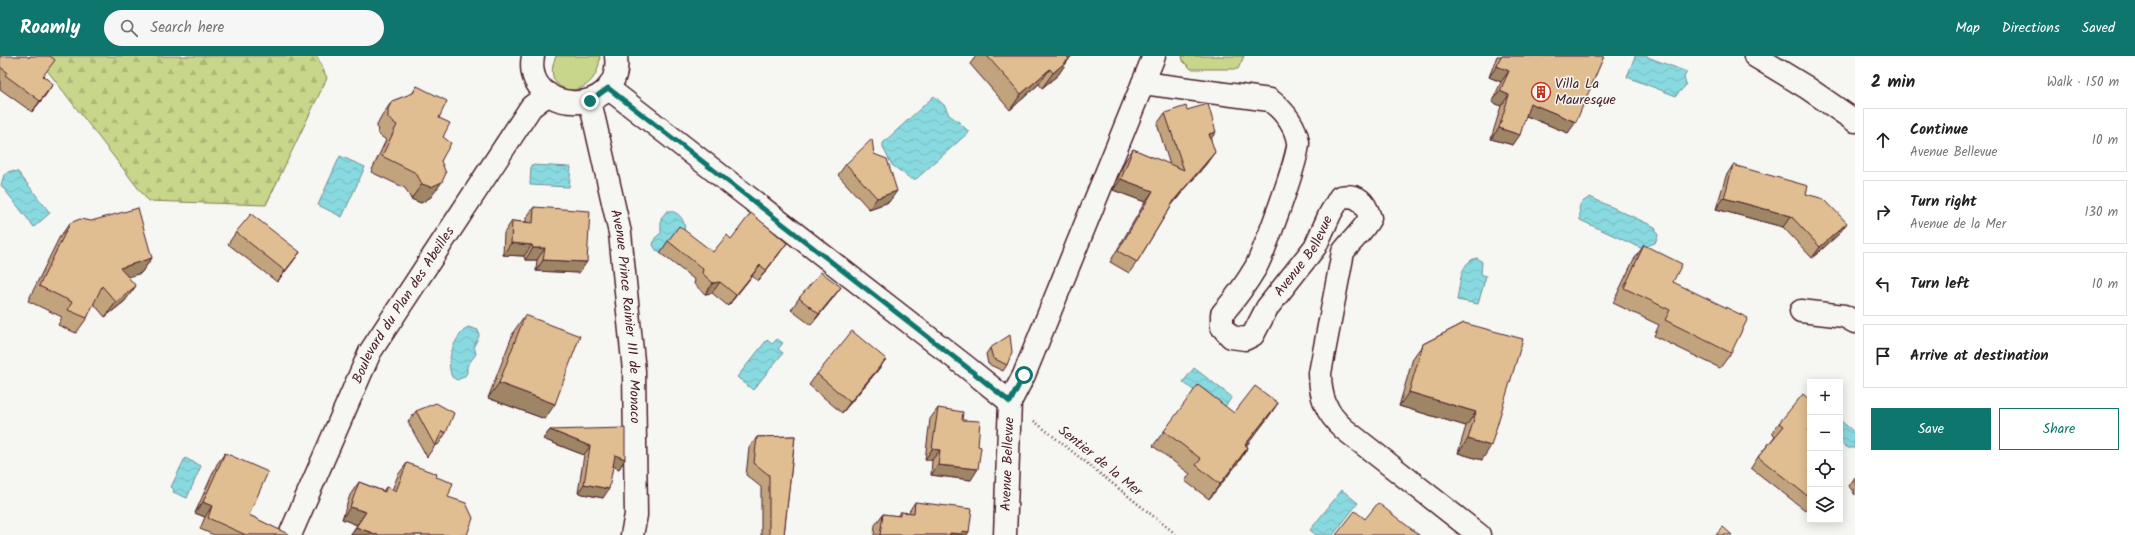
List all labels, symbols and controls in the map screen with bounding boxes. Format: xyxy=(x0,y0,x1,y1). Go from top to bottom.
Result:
search box xyxy=(104,10,384,46)
text: Roamly xyxy=(20,13,80,43)
text: Search here xyxy=(150,16,224,40)
icon: search xyxy=(118,17,140,39)
text: Map xyxy=(1955,17,1980,39)
text: Directions xyxy=(2002,17,2060,39)
text: Saved xyxy=(2082,17,2115,39)
text: 2 min xyxy=(1871,69,1915,96)
text: Walk · 150 m xyxy=(2047,72,2119,93)
place label: Villa La Mauresque xyxy=(1555,73,1617,111)
building icon: Villa La Mauresque xyxy=(1530,81,1552,103)
route end xyxy=(581,92,599,110)
text: Continue xyxy=(1910,118,1968,142)
icon: ahead xyxy=(1872,129,1894,151)
text: 10 m xyxy=(2092,130,2118,151)
text: Avenue Bellevue xyxy=(1910,142,1997,163)
text: Turn right xyxy=(1910,190,1977,214)
icon: right xyxy=(1872,201,1894,223)
text: 130 m xyxy=(2084,202,2118,223)
street label: Avenue Prince Rainier III de Monaco xyxy=(604,207,646,424)
street label: Avenue Bellevue xyxy=(1269,211,1339,302)
text: Avenue de la Mer xyxy=(1910,214,2006,235)
street label: Boulevard du Plan des Abeilles xyxy=(347,222,460,387)
text: Turn left xyxy=(1910,272,1970,296)
icon: left xyxy=(1872,273,1894,295)
text: 10 m xyxy=(2092,274,2118,295)
text: Arrive at destination xyxy=(1910,344,2049,368)
icon: arrive xyxy=(1872,345,1894,367)
route start xyxy=(1015,366,1033,384)
map controls xyxy=(1807,379,1843,523)
button: + xyxy=(1807,379,1843,415)
button: Save xyxy=(1871,408,1991,450)
button: Share xyxy=(1999,408,2119,450)
button: − xyxy=(1807,415,1843,451)
street label: Avenue Bellevue xyxy=(995,416,1020,512)
street label: Sentier de la Mer xyxy=(1053,420,1148,503)
button: locate xyxy=(1807,451,1843,487)
button: layers xyxy=(1807,487,1843,523)

